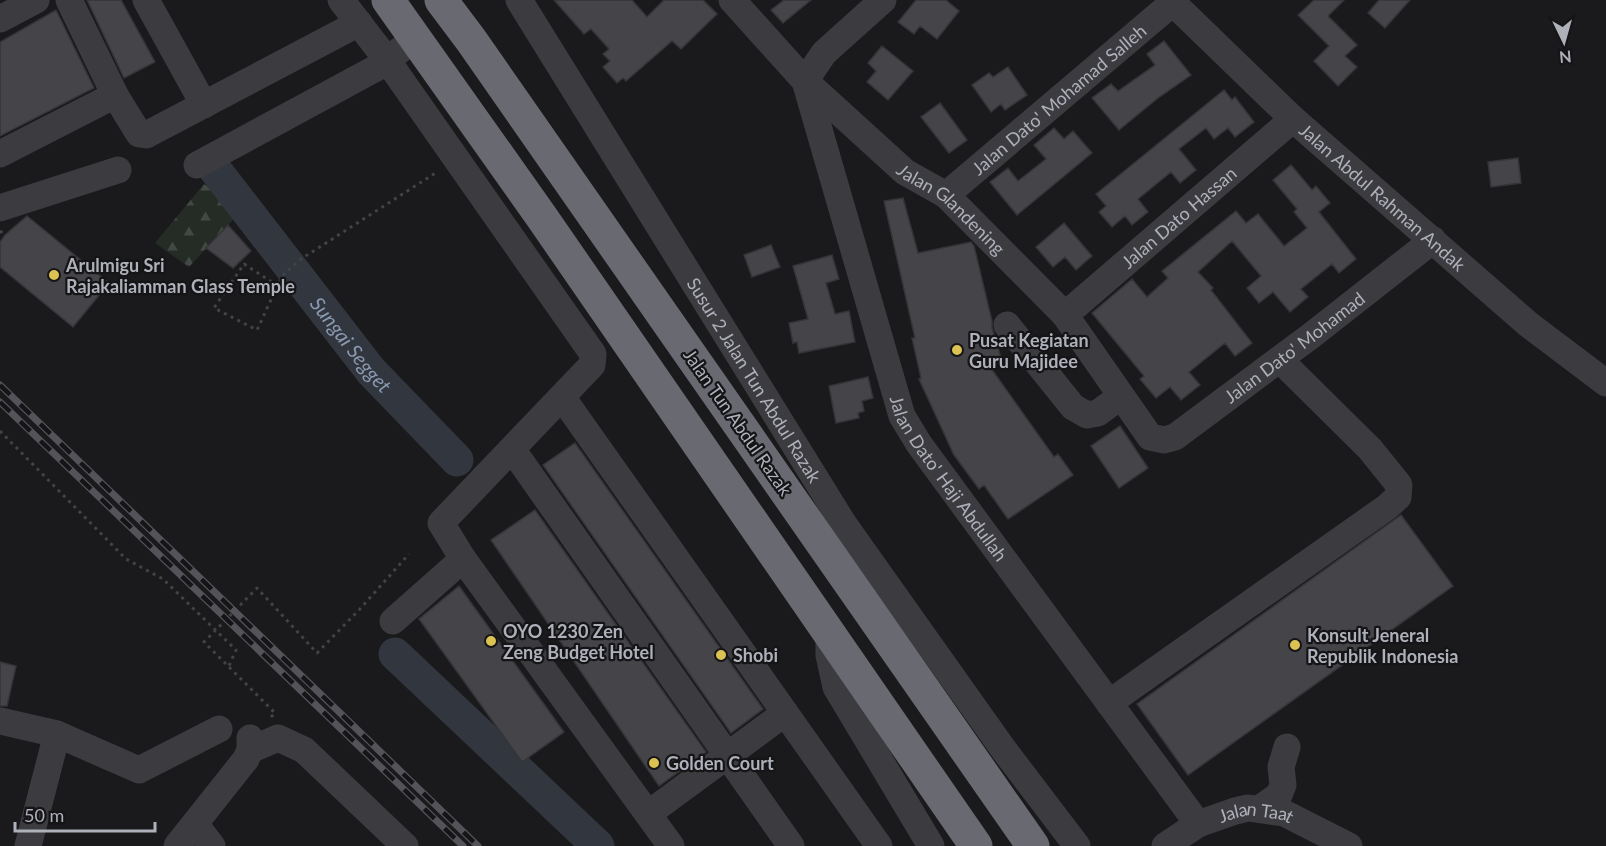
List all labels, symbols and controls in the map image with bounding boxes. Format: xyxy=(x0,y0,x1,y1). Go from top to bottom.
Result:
north arrow xyxy=(1534,12,1594,72)
street label: Jalan Dato' Mohamad Salleh xyxy=(967,19,1151,179)
text: N xyxy=(1558,47,1572,67)
street label: Jalan Abdul Rahman Andak xyxy=(1295,119,1471,276)
street label: Jalan Glandening xyxy=(892,159,1010,259)
street label: Jalan Dato Hassan xyxy=(1117,162,1241,273)
place label: Arulmigu Sri Rajakaliamman Glass Temple xyxy=(65,254,295,297)
marker: Arulmigu Sri Rajakaliamman Glass Temple xyxy=(47,268,61,282)
street label: Susur 2 Jalan Tun Abdul Razak xyxy=(682,273,826,487)
street label: Jalan Dato' Mohamad xyxy=(1220,287,1369,408)
water label: Sungai Segget xyxy=(306,292,397,397)
place label: Pusat Kegiatan Guru Majidee xyxy=(969,329,1089,372)
marker: Pusat Kegiatan Guru Majidee xyxy=(950,343,964,357)
street label: Jalan Tun Abdul Razak xyxy=(679,344,797,500)
street label: Jalan Dato' Haji Abdullah xyxy=(886,393,1012,565)
place label: OYO 1230 Zen Zeng Budget Hotel xyxy=(503,620,654,663)
place label: Konsult Jeneral Republik Indonesia xyxy=(1307,624,1459,667)
marker: OYO 1230 Zen Zeng Budget Hotel xyxy=(484,634,498,648)
marker: Konsult Jeneral Republik Indonesia xyxy=(1288,638,1302,652)
place label: Shobi xyxy=(733,644,778,666)
marker: Shobi xyxy=(714,648,728,662)
place label: Golden Court xyxy=(666,752,774,774)
marker: Golden Court xyxy=(647,756,661,770)
scale bar xyxy=(15,795,154,833)
street label: Jalan Taat xyxy=(1215,797,1298,827)
text: 50 m xyxy=(24,804,64,826)

